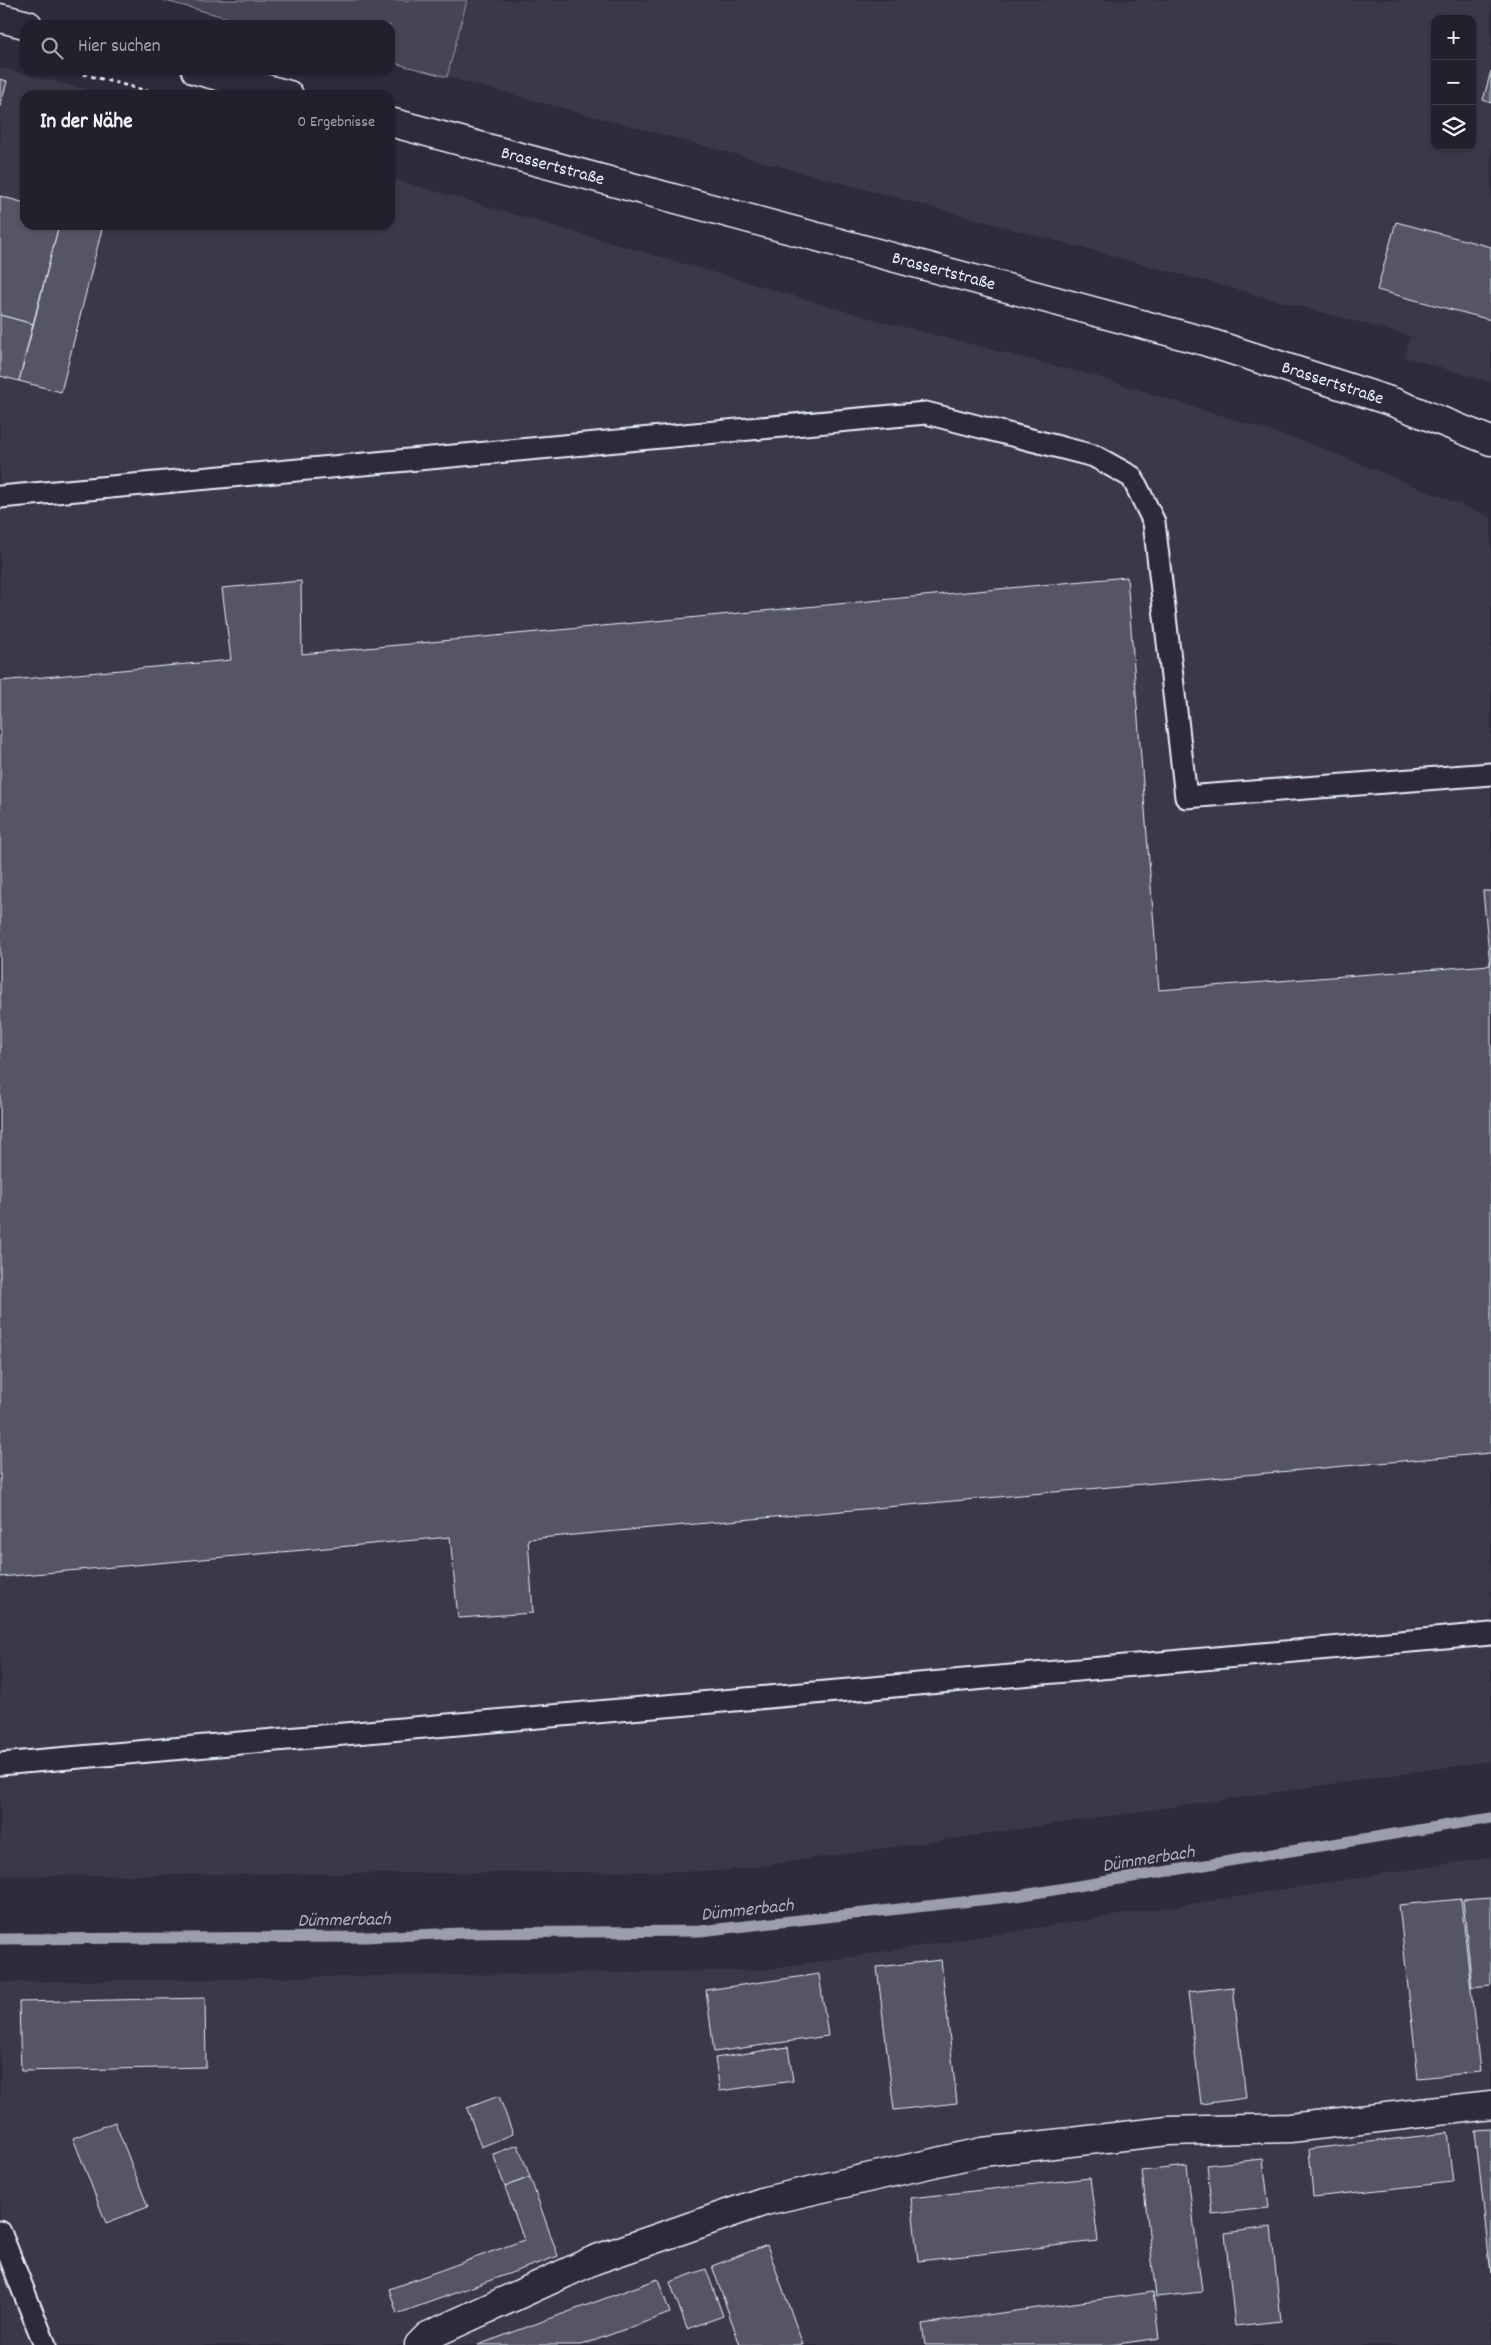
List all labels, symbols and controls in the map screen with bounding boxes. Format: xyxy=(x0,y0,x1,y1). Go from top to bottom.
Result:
map controls xyxy=(1431,15,1476,150)
button: + xyxy=(1431,15,1476,60)
search box xyxy=(20,20,395,75)
icon: search xyxy=(38,34,66,62)
text: Hier suchen xyxy=(78,34,161,61)
button: − xyxy=(1431,60,1476,105)
button: layers xyxy=(1431,105,1476,150)
text: In der Nähe xyxy=(40,108,132,138)
text: 0 Ergebnisse xyxy=(298,111,375,134)
street label: Brassertstraße xyxy=(498,142,607,193)
street label: Brassertstraße xyxy=(889,247,998,298)
street label: Brassertstraße xyxy=(1278,356,1387,413)
water label: Dümmerbach xyxy=(1101,1840,1198,1881)
water label: Dümmerbach xyxy=(700,1893,796,1930)
water label: Dümmerbach xyxy=(297,1907,392,1936)

